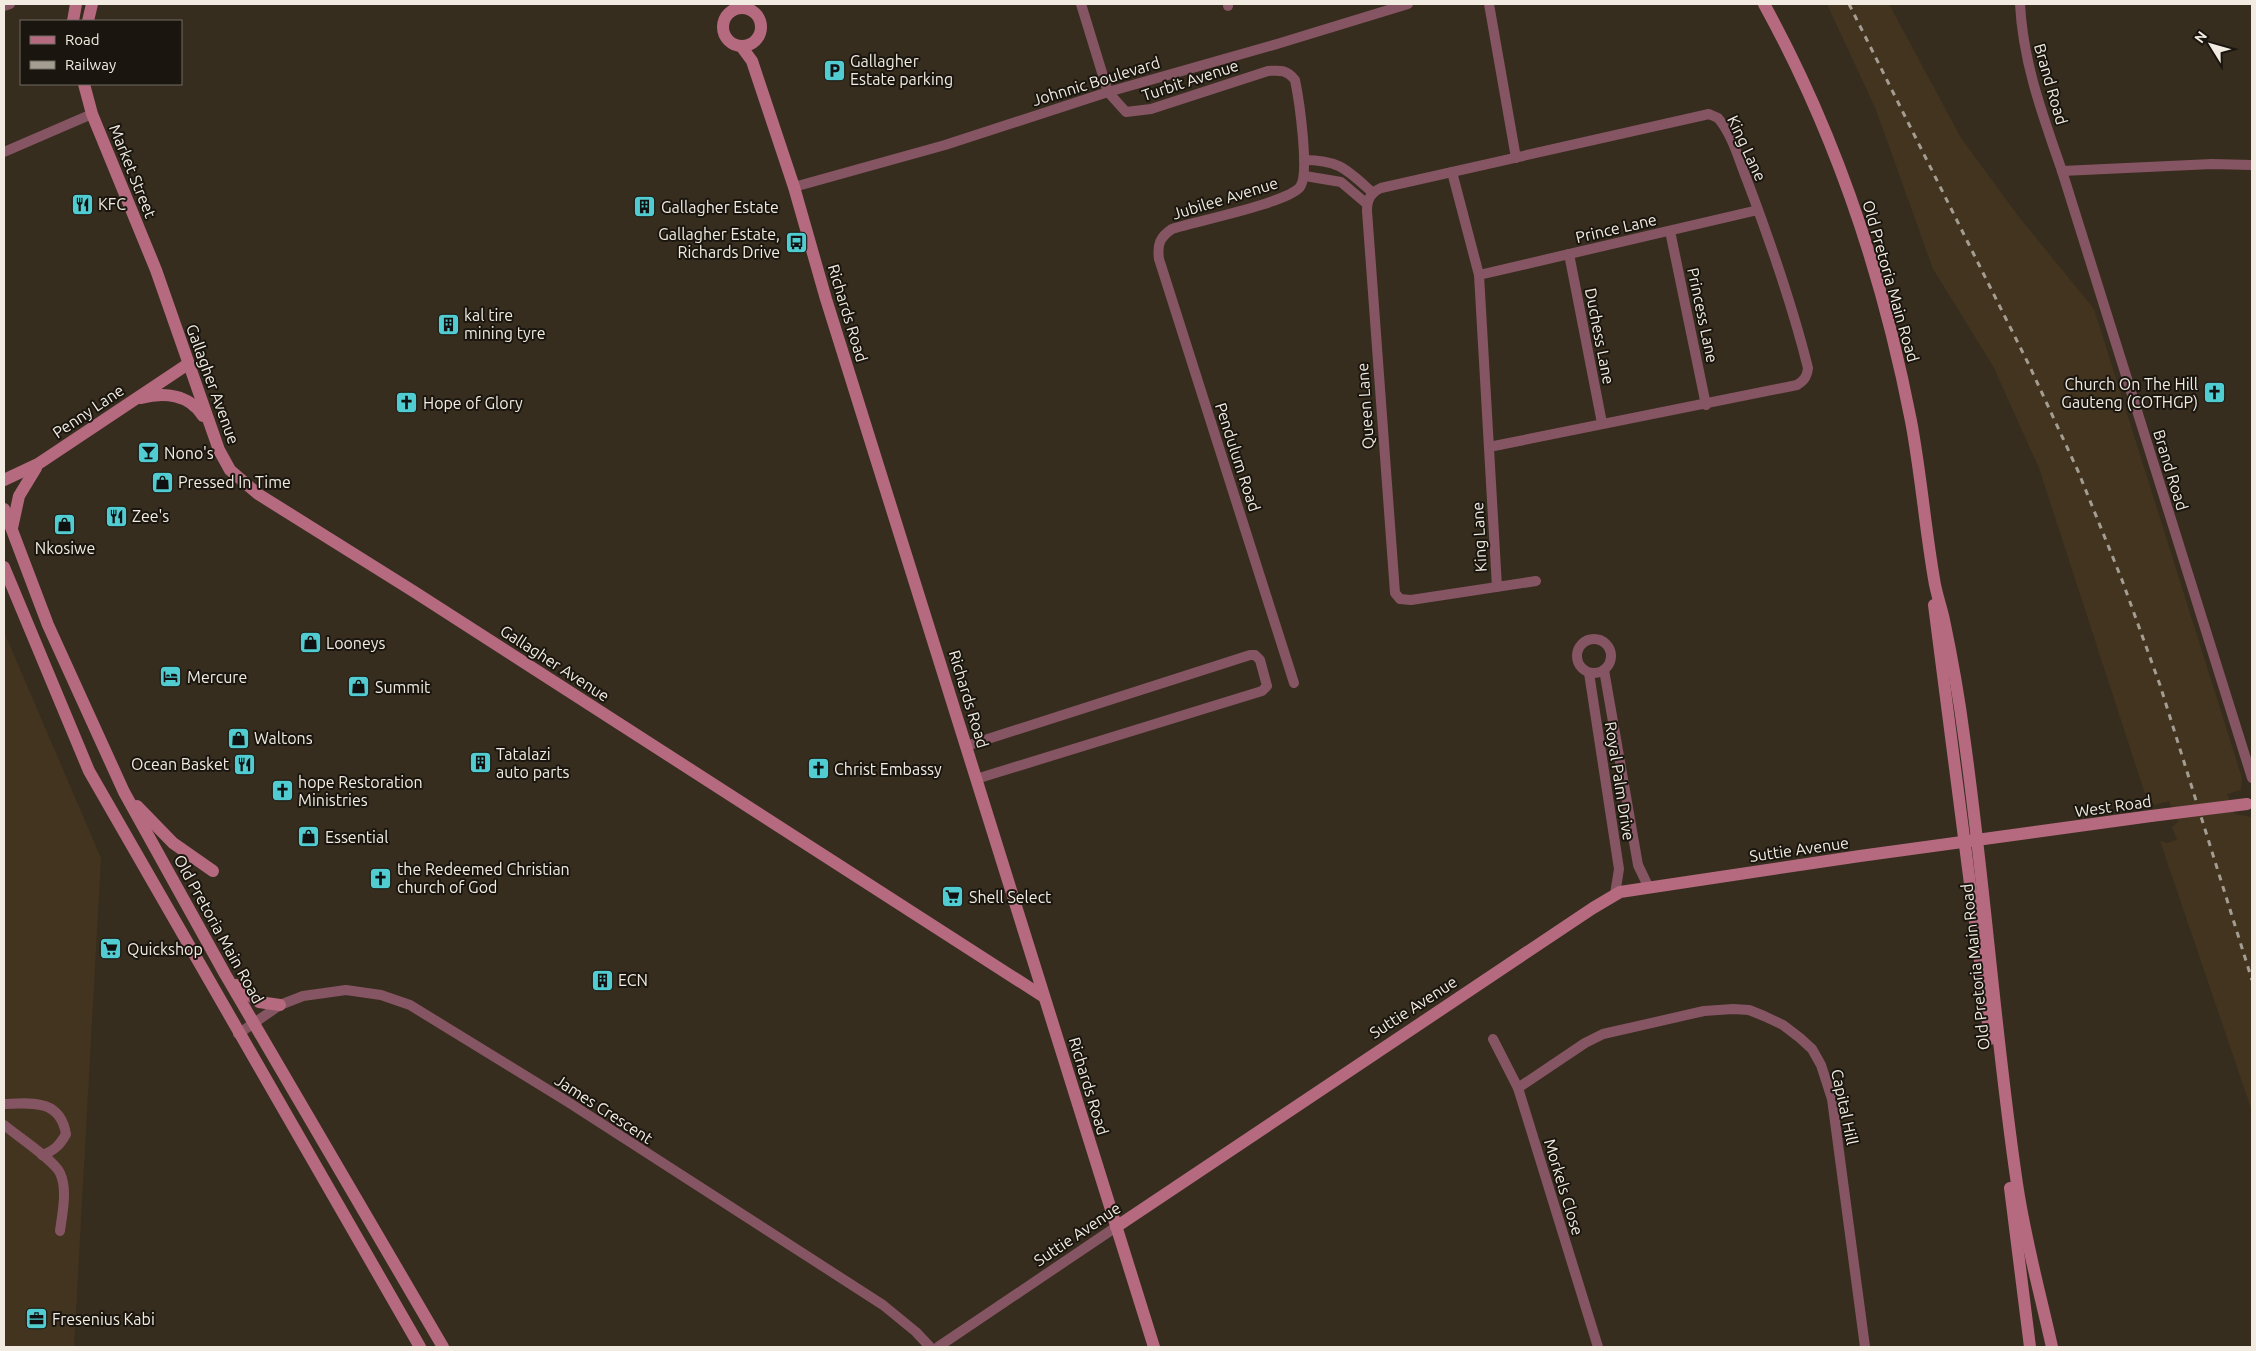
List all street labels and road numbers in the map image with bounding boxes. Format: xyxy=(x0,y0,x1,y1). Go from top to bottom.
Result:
street label: Brand Road xyxy=(2031,41,2071,127)
street label: Johnnic Boulevard xyxy=(1030,53,1162,109)
street label: Turbit Avenue xyxy=(1139,56,1241,104)
street label: King Lane xyxy=(1724,112,1770,184)
street label: Market Street xyxy=(106,122,160,221)
street label: Jubilee Avenue xyxy=(1170,173,1280,223)
street label: Old Pretoria Main Road xyxy=(1859,198,1923,364)
street label: Prince Lane xyxy=(1574,210,1658,246)
street label: Richards Road xyxy=(825,262,871,364)
street label: Princess Lane xyxy=(1684,266,1722,364)
street label: Duchess Lane xyxy=(1582,286,1618,386)
street label: Gallagher Avenue xyxy=(183,322,243,446)
street label: Queen Lane xyxy=(1353,362,1377,450)
street label: Penny Lane xyxy=(49,381,127,441)
street label: Pendulum Road xyxy=(1212,400,1264,514)
street label: Brand Road xyxy=(2150,427,2192,513)
street label: King Lane xyxy=(1468,501,1490,573)
street label: Gallagher Avenue xyxy=(497,621,613,705)
street label: Richards Road xyxy=(946,648,992,750)
street label: Royal Palm Drive xyxy=(1602,720,1638,842)
street label: West Road xyxy=(2074,792,2152,820)
street label: Suttie Avenue xyxy=(1748,833,1850,865)
street label: Old Pretoria Main Road xyxy=(171,852,267,1006)
street label: Old Pretoria Main Road xyxy=(1957,883,1993,1051)
street label: Suttie Avenue xyxy=(1366,972,1460,1042)
street label: Richards Road xyxy=(1066,1035,1112,1137)
street label: Capital Hill xyxy=(1828,1067,1862,1147)
street label: James Crescent xyxy=(552,1071,657,1148)
street label: Morkels Close xyxy=(1541,1137,1587,1237)
street label: Suttie Avenue xyxy=(1030,1198,1124,1270)

